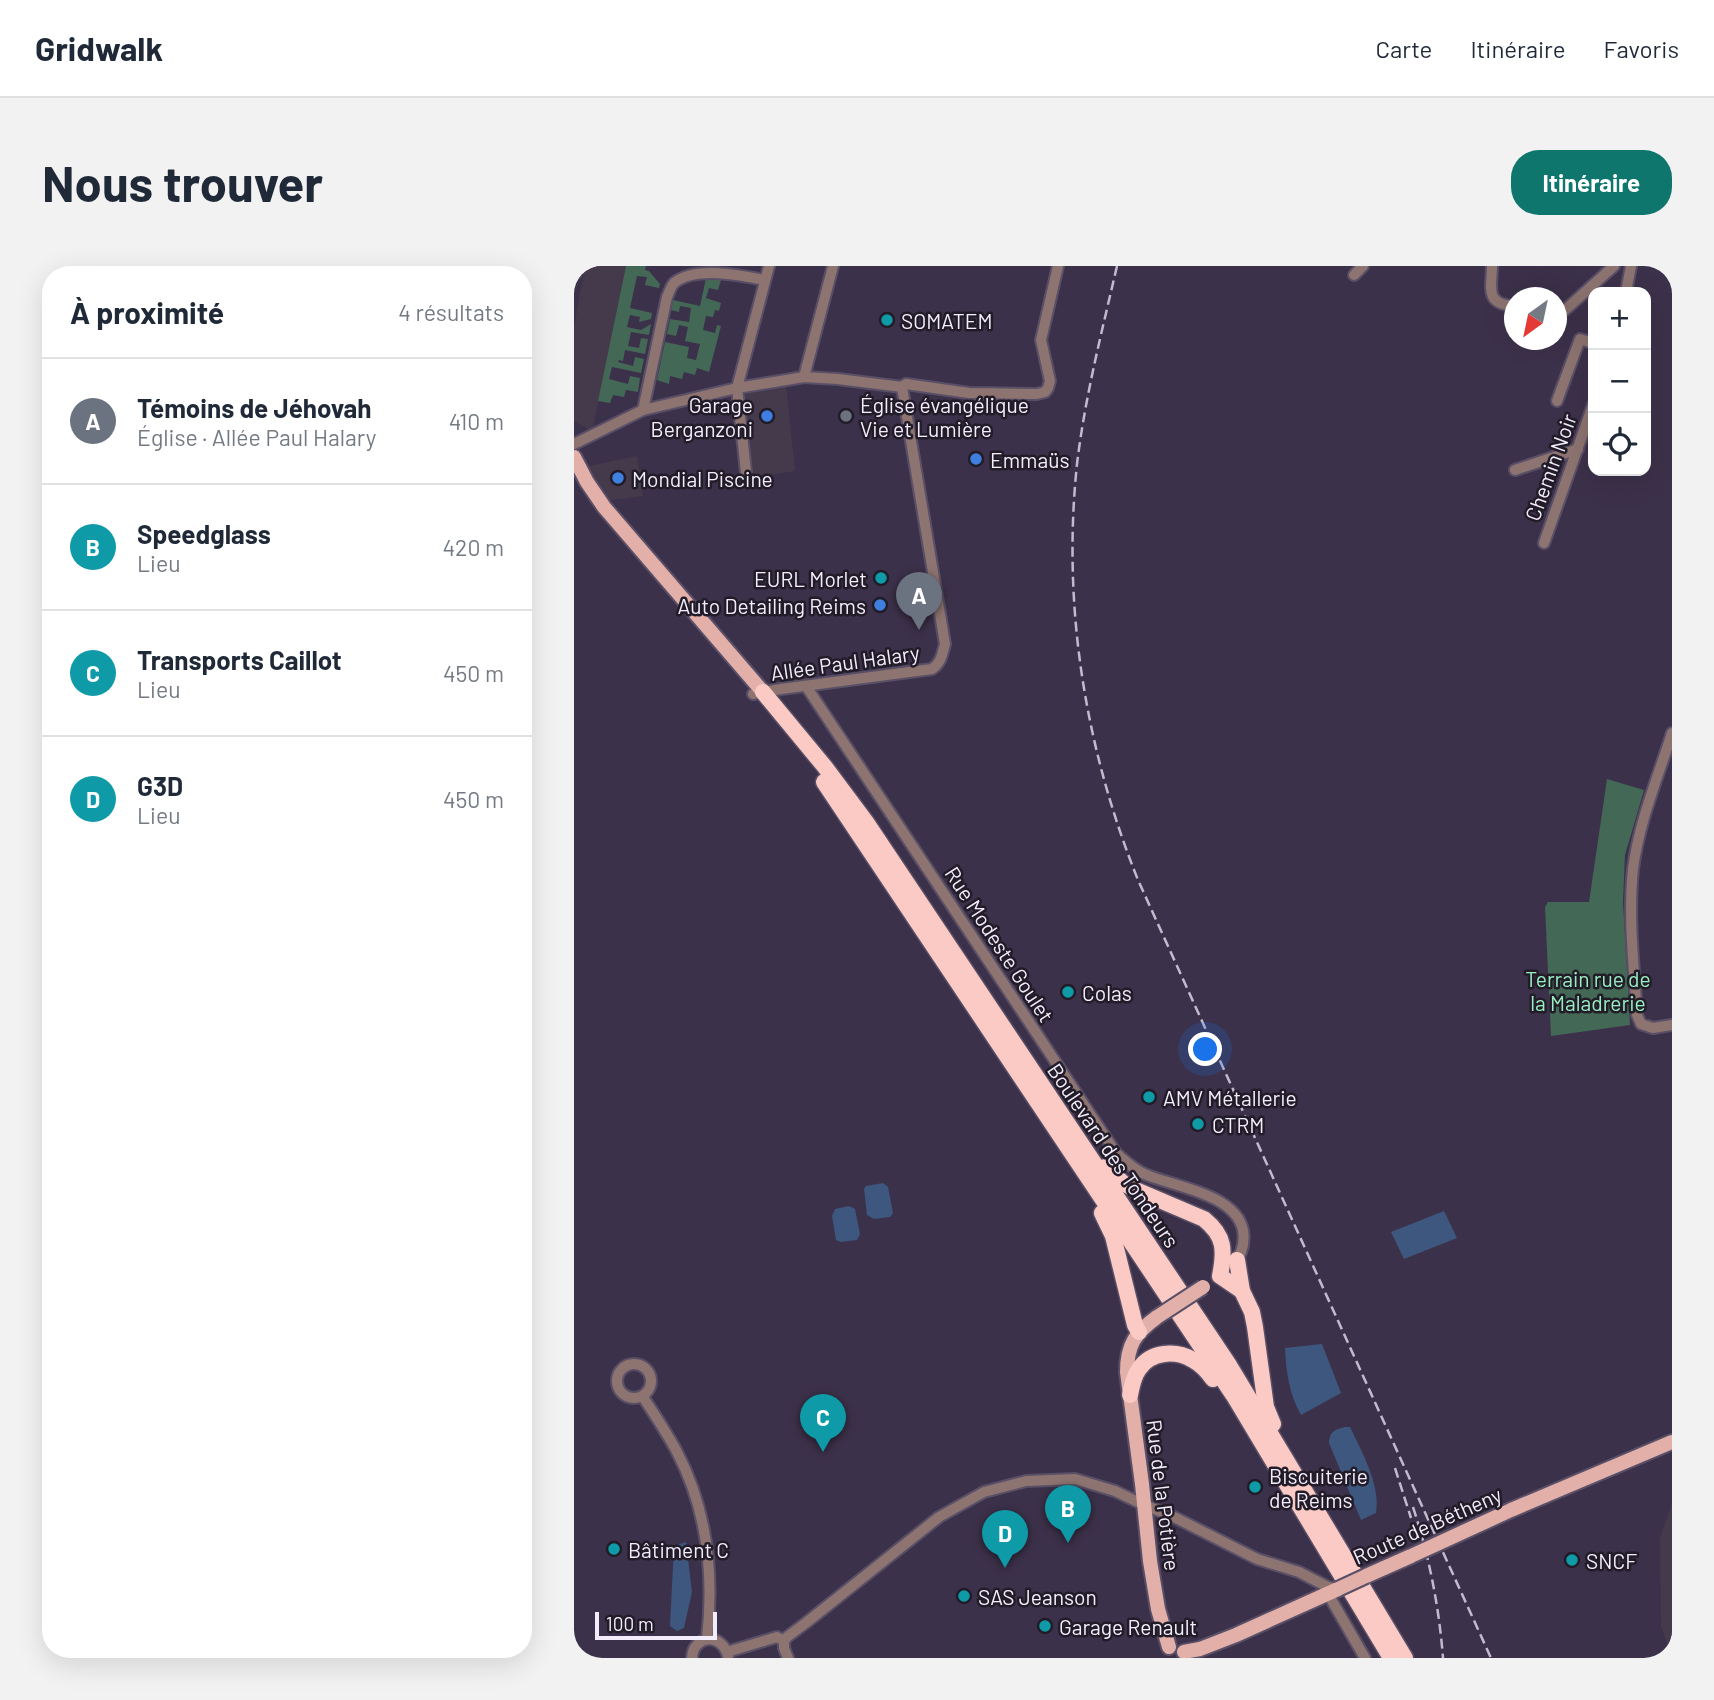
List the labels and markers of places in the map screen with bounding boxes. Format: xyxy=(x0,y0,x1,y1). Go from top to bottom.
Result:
place label: SOMATEM xyxy=(901,308,992,333)
marker: SOMATEM xyxy=(879,312,895,328)
place label: Garage Berganzoni xyxy=(650,392,753,441)
place label: Église évangélique Vie et Lumière xyxy=(860,392,1029,441)
marker: Garage Berganzoni xyxy=(759,408,775,424)
marker: Église évangélique Vie et Lumière xyxy=(838,408,854,424)
place label: Emmaüs xyxy=(990,447,1070,472)
marker: Emmaüs xyxy=(968,451,984,467)
place label: Mondial Piscine xyxy=(632,466,773,491)
marker: Mondial Piscine xyxy=(610,470,626,486)
place label: EURL Morlet xyxy=(754,566,867,591)
marker: EURL Morlet xyxy=(873,570,889,586)
pin: A xyxy=(896,572,942,630)
place label: Auto Detailing Reims xyxy=(678,593,866,618)
marker: Auto Detailing Reims xyxy=(872,597,888,613)
place label: Colas xyxy=(1082,980,1132,1005)
marker: Colas xyxy=(1060,984,1076,1000)
place label: AMV Métallerie xyxy=(1163,1085,1297,1110)
marker: AMV Métallerie xyxy=(1141,1089,1157,1105)
place label: CTRM xyxy=(1212,1112,1264,1137)
marker: CTRM xyxy=(1190,1116,1206,1132)
pin: C xyxy=(800,1394,846,1452)
place label: Biscuiterie de Reims xyxy=(1269,1463,1368,1512)
marker: Biscuiterie de Reims xyxy=(1247,1479,1263,1495)
pin: B xyxy=(1045,1485,1091,1543)
pin: D xyxy=(982,1510,1028,1568)
place label: Bâtiment C xyxy=(628,1537,729,1562)
marker: Bâtiment C xyxy=(606,1541,622,1557)
place label: SNCF xyxy=(1586,1548,1637,1573)
marker: SNCF xyxy=(1564,1552,1580,1568)
place label: SAS Jeanson xyxy=(978,1584,1097,1609)
marker: SAS Jeanson xyxy=(956,1588,972,1604)
place label: Garage Renault xyxy=(1059,1614,1197,1639)
marker: Garage Renault xyxy=(1037,1618,1053,1634)

